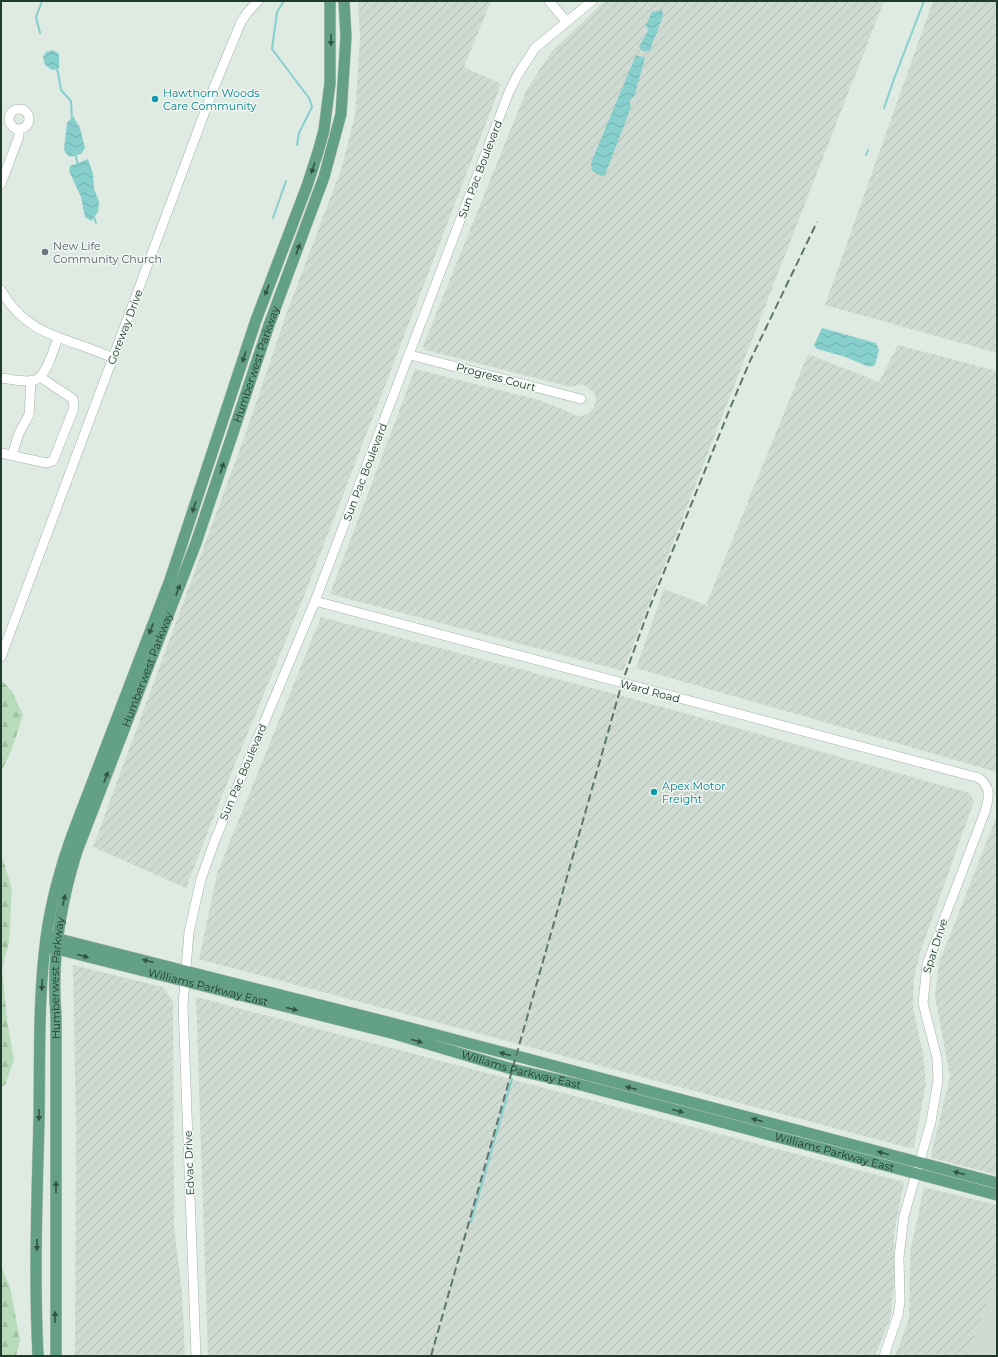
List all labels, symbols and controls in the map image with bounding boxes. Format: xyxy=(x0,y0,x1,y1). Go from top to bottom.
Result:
one-way arrow xyxy=(328,34,334,47)
place label: Hawthorn Woods Care Community xyxy=(163,86,260,113)
marker: Hawthorn Woods Care Community xyxy=(150,94,160,104)
street label: Sun Pac Boulevard xyxy=(455,118,505,220)
one-way arrow xyxy=(310,162,316,174)
place label: New Life Community Church xyxy=(53,239,162,266)
one-way arrow xyxy=(295,243,301,255)
marker: New Life Community Church xyxy=(40,247,50,257)
one-way arrow xyxy=(264,284,270,296)
street label: Goreway Drive xyxy=(104,287,146,367)
street label: Humberwest Parkway xyxy=(230,304,282,425)
one-way arrow xyxy=(240,351,246,363)
street label: Progress Court xyxy=(455,360,538,394)
street label: Sun Pac Boulevard xyxy=(340,421,390,523)
one-way arrow xyxy=(219,462,225,474)
one-way arrow xyxy=(191,501,197,513)
one-way arrow xyxy=(175,584,181,596)
street label: Humberwest Parkway xyxy=(119,610,176,729)
one-way arrow xyxy=(147,624,153,636)
street label: Ward Road xyxy=(618,676,682,706)
street label: Sun Pac Boulevard xyxy=(216,721,270,823)
one-way arrow xyxy=(103,771,109,783)
place label: Apex Motor Freight xyxy=(662,779,726,806)
marker: Apex Motor Freight xyxy=(649,787,659,797)
one-way arrow xyxy=(61,894,67,906)
street label: Humberwest Parkway xyxy=(48,916,67,1039)
street label: Spar Drive xyxy=(920,916,951,975)
one-way arrow xyxy=(77,953,89,959)
one-way arrow xyxy=(142,958,155,964)
street label: Williams Parkway East xyxy=(146,965,270,1009)
one-way arrow xyxy=(39,979,46,991)
one-way arrow xyxy=(285,1006,298,1012)
one-way arrow xyxy=(412,1038,424,1044)
street label: Williams Parkway East xyxy=(460,1047,583,1092)
one-way arrow xyxy=(499,1051,511,1057)
one-way arrow xyxy=(625,1084,637,1090)
one-way arrow xyxy=(672,1108,684,1114)
one-way arrow xyxy=(35,1109,42,1121)
one-way arrow xyxy=(751,1117,763,1123)
street label: Edvac Drive xyxy=(181,1130,197,1196)
street label: Williams Parkway East xyxy=(773,1130,897,1175)
one-way arrow xyxy=(876,1150,888,1156)
one-way arrow xyxy=(953,1170,966,1176)
one-way arrow xyxy=(53,1180,59,1193)
one-way arrow xyxy=(34,1239,40,1252)
one-way arrow xyxy=(52,1310,58,1323)

